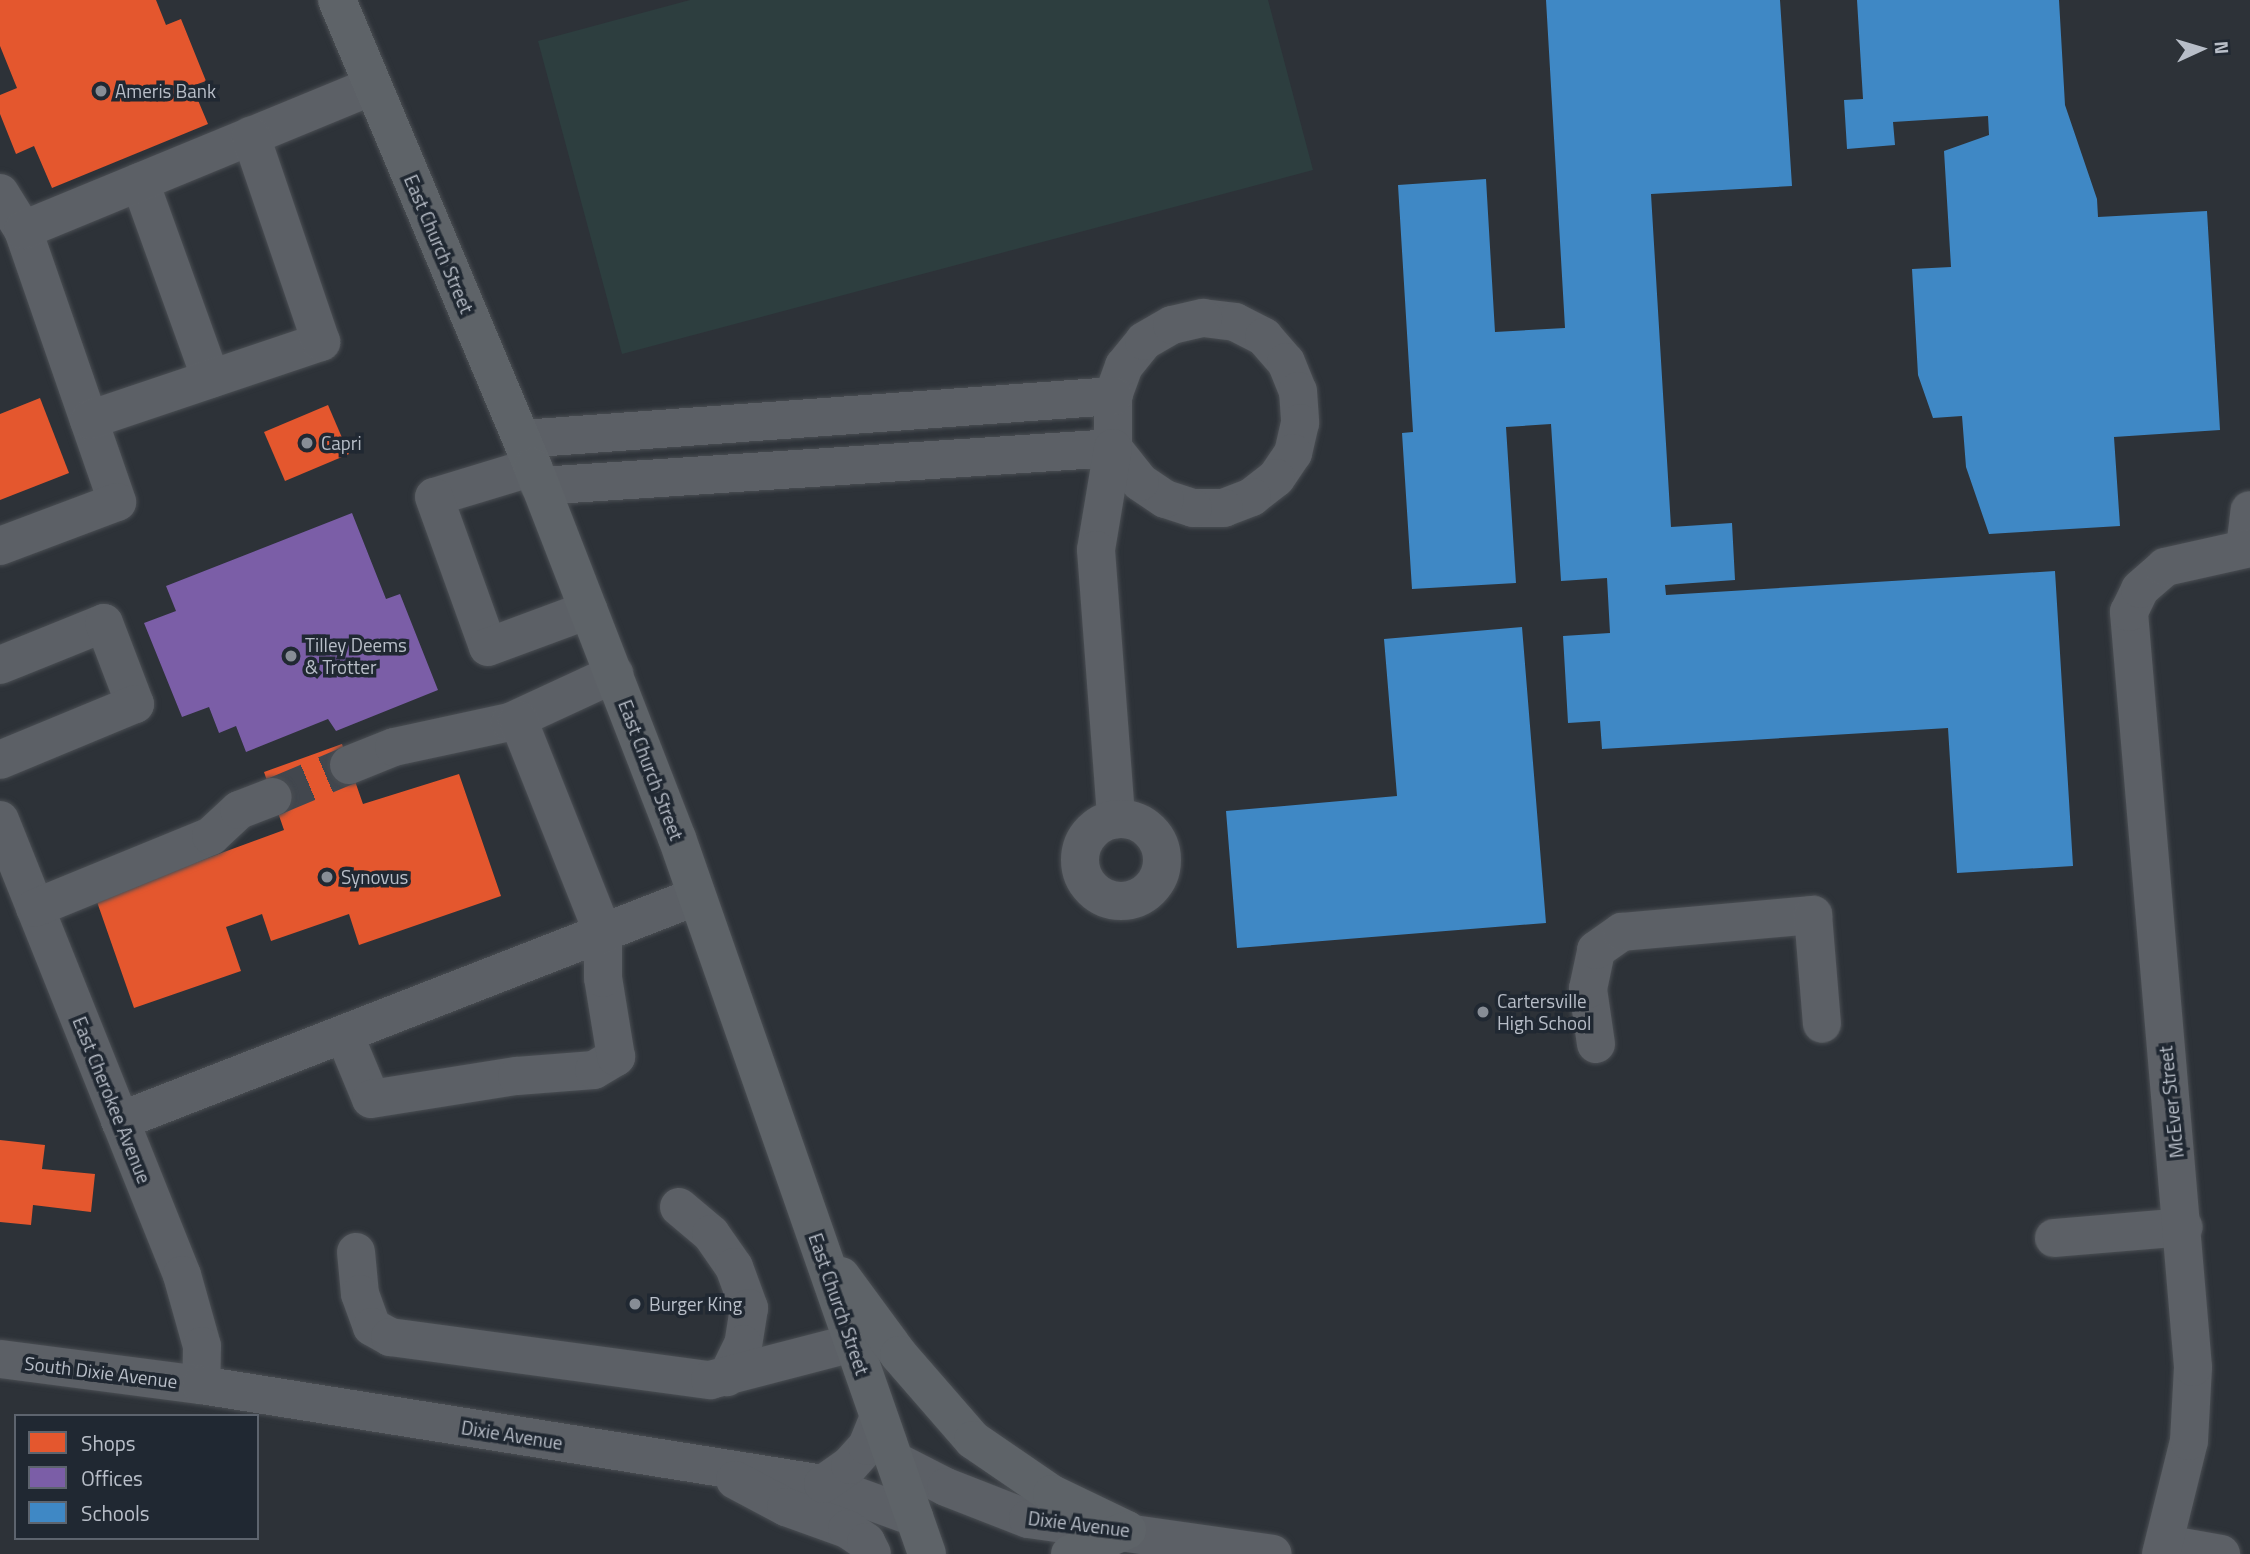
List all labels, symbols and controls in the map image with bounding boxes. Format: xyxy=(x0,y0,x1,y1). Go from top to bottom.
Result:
north arrow xyxy=(2166,14,2236,84)
text: N xyxy=(2208,40,2237,55)
place label: Ameris Bank xyxy=(115,80,216,102)
marker: Ameris Bank xyxy=(93,83,109,99)
street label: East Church Street xyxy=(400,171,478,317)
place label: Capri xyxy=(321,432,362,454)
marker: Capri xyxy=(299,435,315,451)
place label: Tilley Deems & Trotter xyxy=(305,634,407,678)
marker: Tilley Deems & Trotter xyxy=(283,648,299,664)
street label: East Church Street xyxy=(614,697,688,843)
place label: Synovus xyxy=(341,866,408,888)
marker: Synovus xyxy=(319,869,335,885)
place label: Cartersville High School xyxy=(1497,990,1591,1034)
marker: Cartersville High School xyxy=(1475,1004,1491,1020)
street label: East Cherokee Avenue xyxy=(68,1013,156,1187)
street label: McEver Street xyxy=(2154,1045,2188,1159)
street label: East Church Street xyxy=(804,1230,874,1378)
place label: Burger King xyxy=(649,1293,742,1315)
marker: Burger King xyxy=(627,1296,643,1312)
street label: South Dixie Avenue xyxy=(23,1351,179,1393)
legend xyxy=(14,1414,259,1540)
street label: Dixie Avenue xyxy=(460,1416,564,1454)
text: Shops xyxy=(81,1427,136,1459)
text: Offices xyxy=(81,1462,143,1494)
text: Schools xyxy=(81,1497,150,1529)
street label: Dixie Avenue xyxy=(1027,1506,1131,1542)

